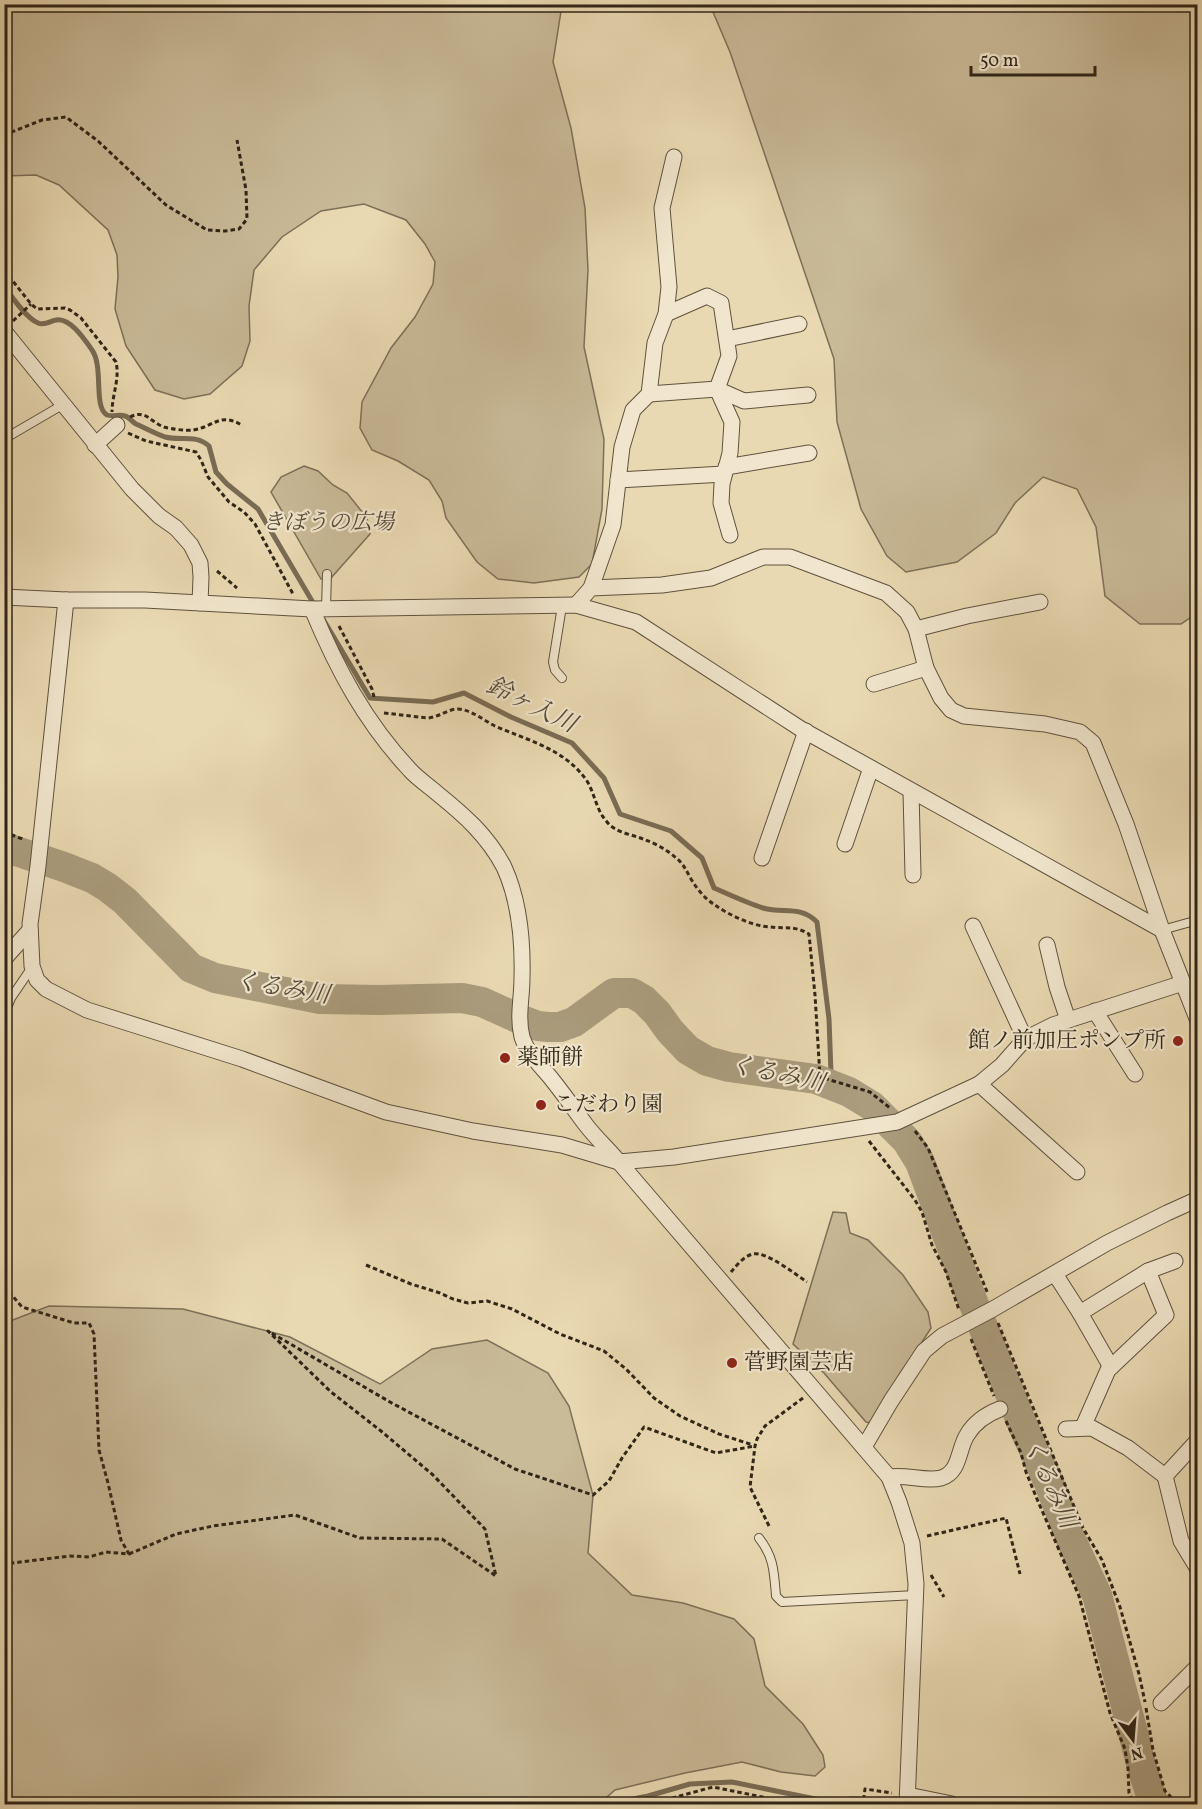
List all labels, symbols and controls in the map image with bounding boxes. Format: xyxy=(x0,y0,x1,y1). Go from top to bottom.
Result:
scale bar xyxy=(971,39,1096,77)
text: 50 m xyxy=(980,49,1019,74)
park label: きぼうの広場 xyxy=(262,508,396,539)
water label: 鈴ヶ入川 xyxy=(480,670,584,744)
water label: くるみ川 xyxy=(232,965,335,1014)
place label: 館ノ前加圧ポンプ所 xyxy=(968,1026,1166,1057)
marker: 館ノ前加圧ポンプ所 xyxy=(1171,1034,1185,1048)
place label: 薬師餅 xyxy=(517,1043,583,1074)
water label: くるみ川 xyxy=(727,1048,830,1102)
marker: 薬師餅 xyxy=(498,1051,512,1065)
place label: こだわり園 xyxy=(553,1090,663,1121)
marker: こだわり園 xyxy=(534,1098,548,1112)
place label: 菅野園芸店 xyxy=(744,1348,854,1379)
marker: 菅野園芸店 xyxy=(725,1356,739,1370)
water label: くるみ川 xyxy=(1014,1433,1085,1538)
north arrow xyxy=(1103,1710,1163,1770)
text: N xyxy=(1128,1740,1145,1765)

